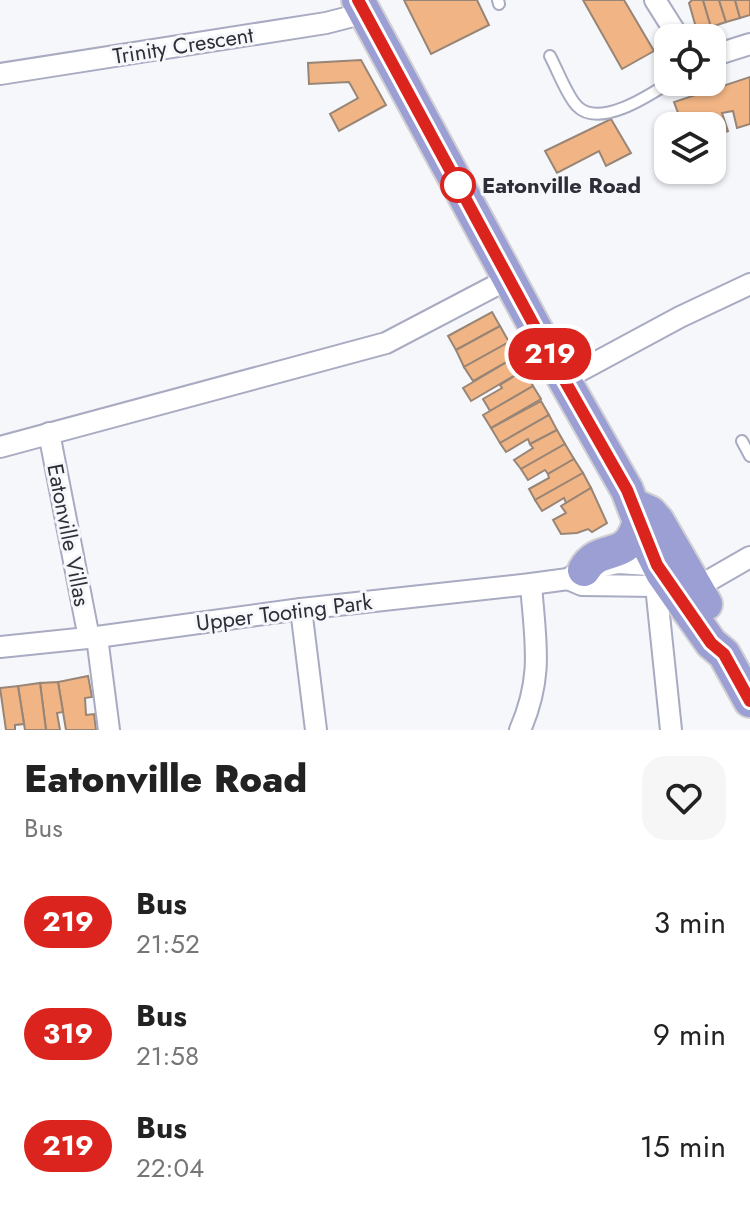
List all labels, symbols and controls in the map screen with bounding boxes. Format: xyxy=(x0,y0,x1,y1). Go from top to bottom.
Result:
street label: Trinity Crescent xyxy=(111,18,256,72)
map controls xyxy=(654,24,726,184)
button: locate xyxy=(654,24,726,96)
button: layers xyxy=(654,112,726,184)
marker: Eatonville Road xyxy=(441,168,475,202)
place label: Eatonville Road xyxy=(482,169,641,201)
line badge: 219 xyxy=(504,328,596,380)
text: 219 xyxy=(524,333,576,374)
street label: Eatonville Villas xyxy=(39,461,99,609)
street label: Upper Tooting Park xyxy=(194,585,374,639)
text: Eatonville Road xyxy=(24,751,307,806)
button: heart xyxy=(642,756,726,840)
text: Bus xyxy=(24,809,63,847)
text: Bus xyxy=(136,882,187,925)
text: 219 xyxy=(42,901,94,942)
text: 3 min xyxy=(654,901,726,944)
text: 21:52 xyxy=(136,925,200,963)
text: Bus xyxy=(136,994,187,1037)
text: 319 xyxy=(43,1013,93,1054)
text: 9 min xyxy=(653,1013,726,1056)
text: 21:58 xyxy=(136,1037,199,1075)
text: Bus xyxy=(136,1106,187,1149)
text: 219 xyxy=(42,1125,94,1166)
text: 15 min xyxy=(640,1125,726,1168)
text: 22:04 xyxy=(136,1149,204,1187)

